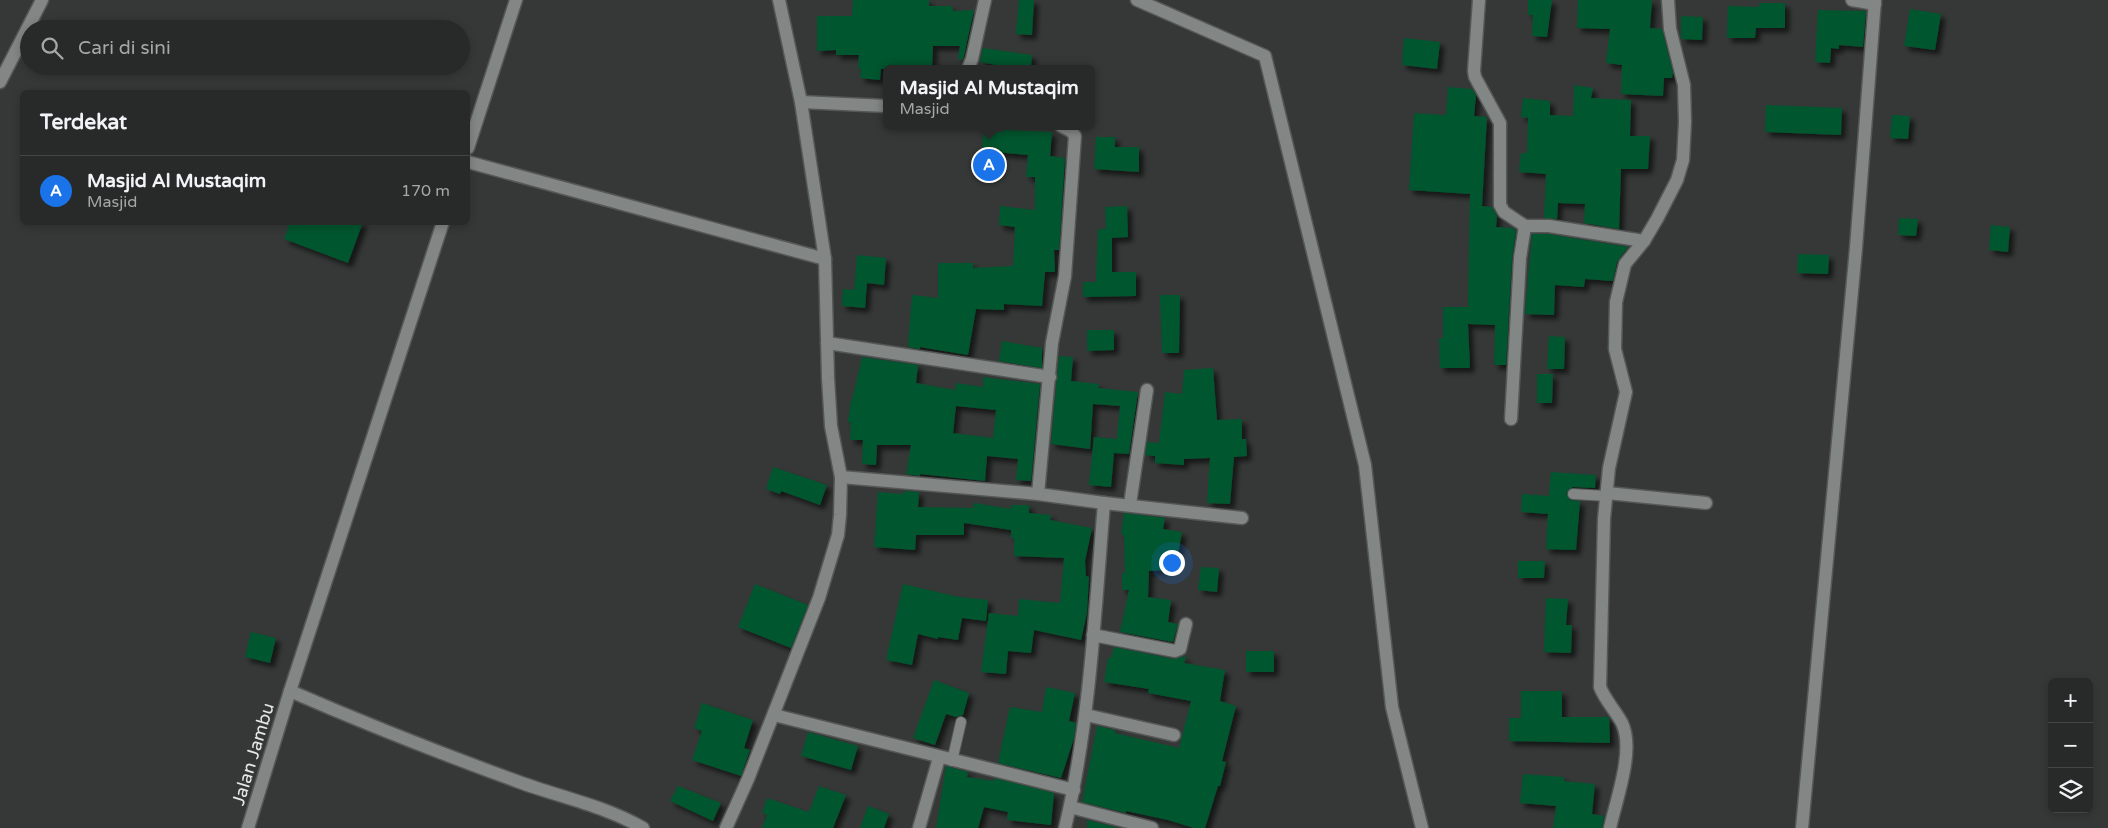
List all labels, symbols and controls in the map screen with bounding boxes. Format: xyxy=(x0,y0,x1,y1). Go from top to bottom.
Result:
search box xyxy=(20,20,470,75)
icon: search xyxy=(38,34,66,62)
text: Cari di sini xyxy=(78,37,171,59)
popup xyxy=(883,65,1095,130)
text: Masjid Al Mustaqim xyxy=(899,77,1079,99)
text: Masjid xyxy=(899,99,950,119)
text: Terdekat xyxy=(40,110,127,135)
pin: A xyxy=(973,146,1005,184)
text: Masjid Al Mustaqim xyxy=(87,170,266,192)
text: A xyxy=(50,181,62,201)
text: 170 m xyxy=(401,181,450,201)
text: Masjid xyxy=(87,192,137,212)
your location xyxy=(1159,550,1185,576)
map controls xyxy=(2048,678,2093,813)
button: + xyxy=(2048,678,2093,723)
street label: Jalan Jambu xyxy=(227,700,279,808)
button: − xyxy=(2048,723,2093,768)
button: layers xyxy=(2048,768,2093,813)

